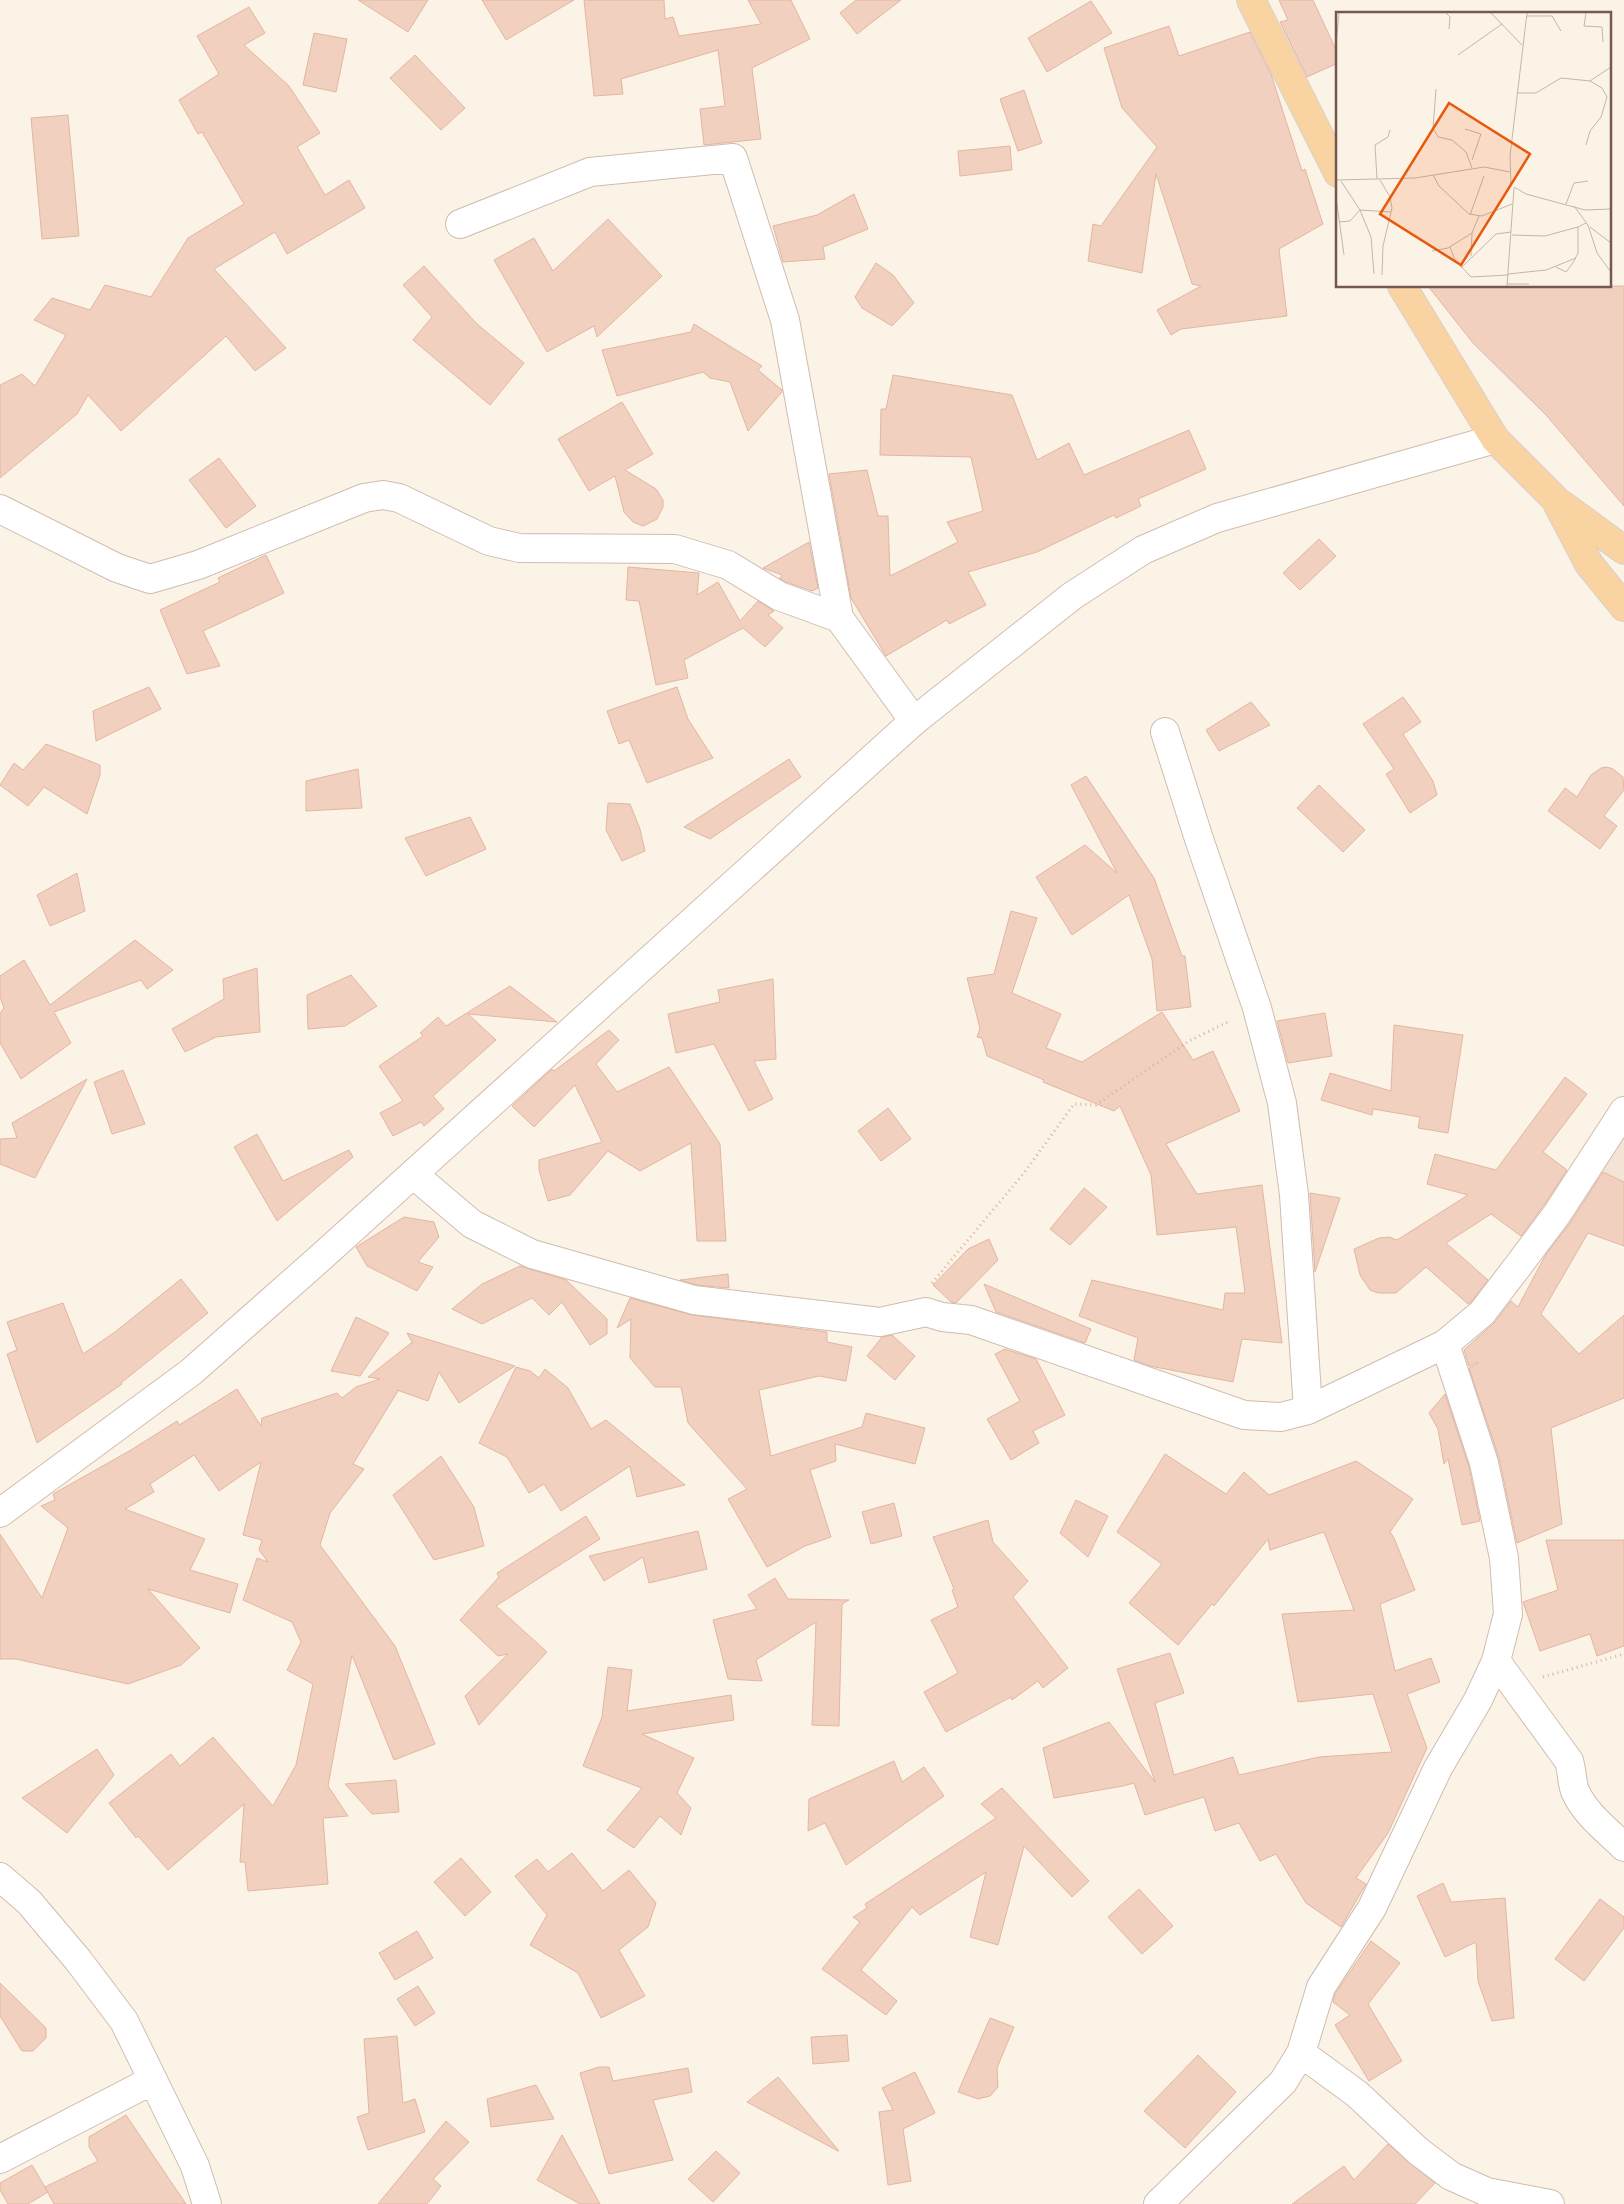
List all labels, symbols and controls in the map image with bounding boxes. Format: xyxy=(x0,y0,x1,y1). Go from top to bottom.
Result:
inset map xyxy=(1336,12,1612,288)

